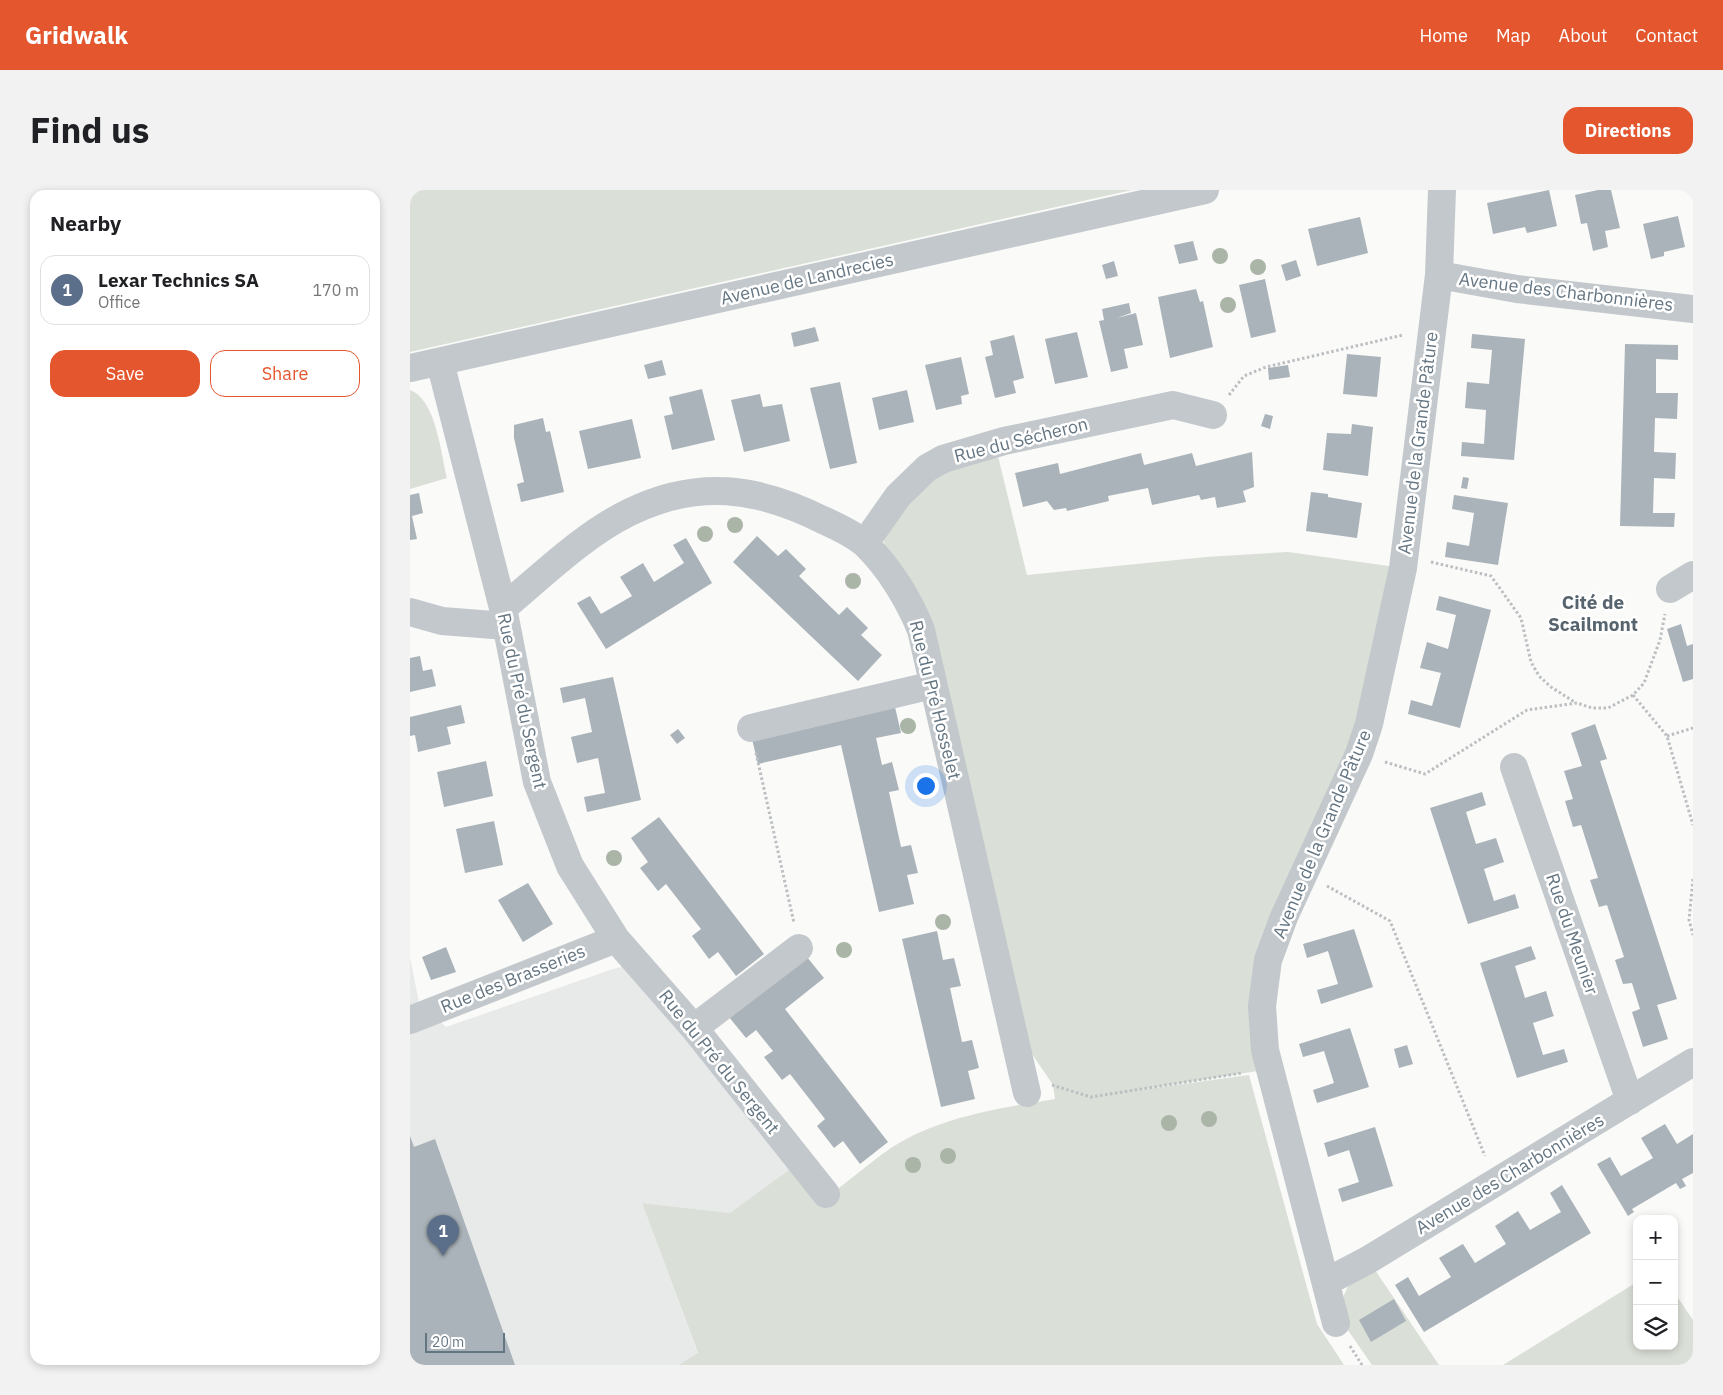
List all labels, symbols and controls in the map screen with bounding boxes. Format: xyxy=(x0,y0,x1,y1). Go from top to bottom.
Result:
text: Gridwalk xyxy=(25,19,128,51)
text: Home xyxy=(1420,24,1468,47)
text: Map xyxy=(1496,24,1531,47)
text: About xyxy=(1559,24,1607,47)
text: Contact xyxy=(1635,24,1698,47)
text: Find us xyxy=(30,107,149,153)
button: Directions xyxy=(1563,107,1693,154)
text: Nearby xyxy=(50,209,121,237)
street label: Avenue de Landrecies xyxy=(718,247,896,310)
street label: Avenue des Charbonnières xyxy=(1458,267,1675,316)
text: Lexar Technics SA xyxy=(98,268,259,292)
text: 1 xyxy=(62,280,72,300)
text: 170 m xyxy=(312,280,359,300)
text: Office xyxy=(98,292,140,312)
street label: Avenue de la Grande Pâture xyxy=(1392,330,1443,556)
button: Save xyxy=(50,350,200,397)
button: Share xyxy=(210,350,360,397)
street label: Rue du Sécheron xyxy=(952,412,1090,467)
district label: Cité de Scailmont xyxy=(1548,590,1638,636)
street label: Rue du Pré du Sergent xyxy=(493,611,552,791)
street label: Rue du Pré Hosselet xyxy=(905,618,966,782)
street label: Avenue de la Grande Pâture xyxy=(1267,726,1376,942)
your location xyxy=(913,773,939,799)
street label: Rue du Meunier xyxy=(1541,870,1604,998)
street label: Rue des Brasseries xyxy=(437,939,589,1018)
street label: Rue du Pré du Sergent xyxy=(654,985,785,1139)
street label: Avenue des Charbonnières xyxy=(1411,1108,1608,1239)
pin: 1 xyxy=(427,1215,459,1256)
map controls xyxy=(1633,1215,1678,1350)
button: + xyxy=(1633,1215,1678,1260)
button: − xyxy=(1633,1260,1678,1305)
button: layers xyxy=(1633,1305,1678,1350)
scale bar xyxy=(425,1330,505,1353)
text: 20 m xyxy=(432,1333,464,1351)

